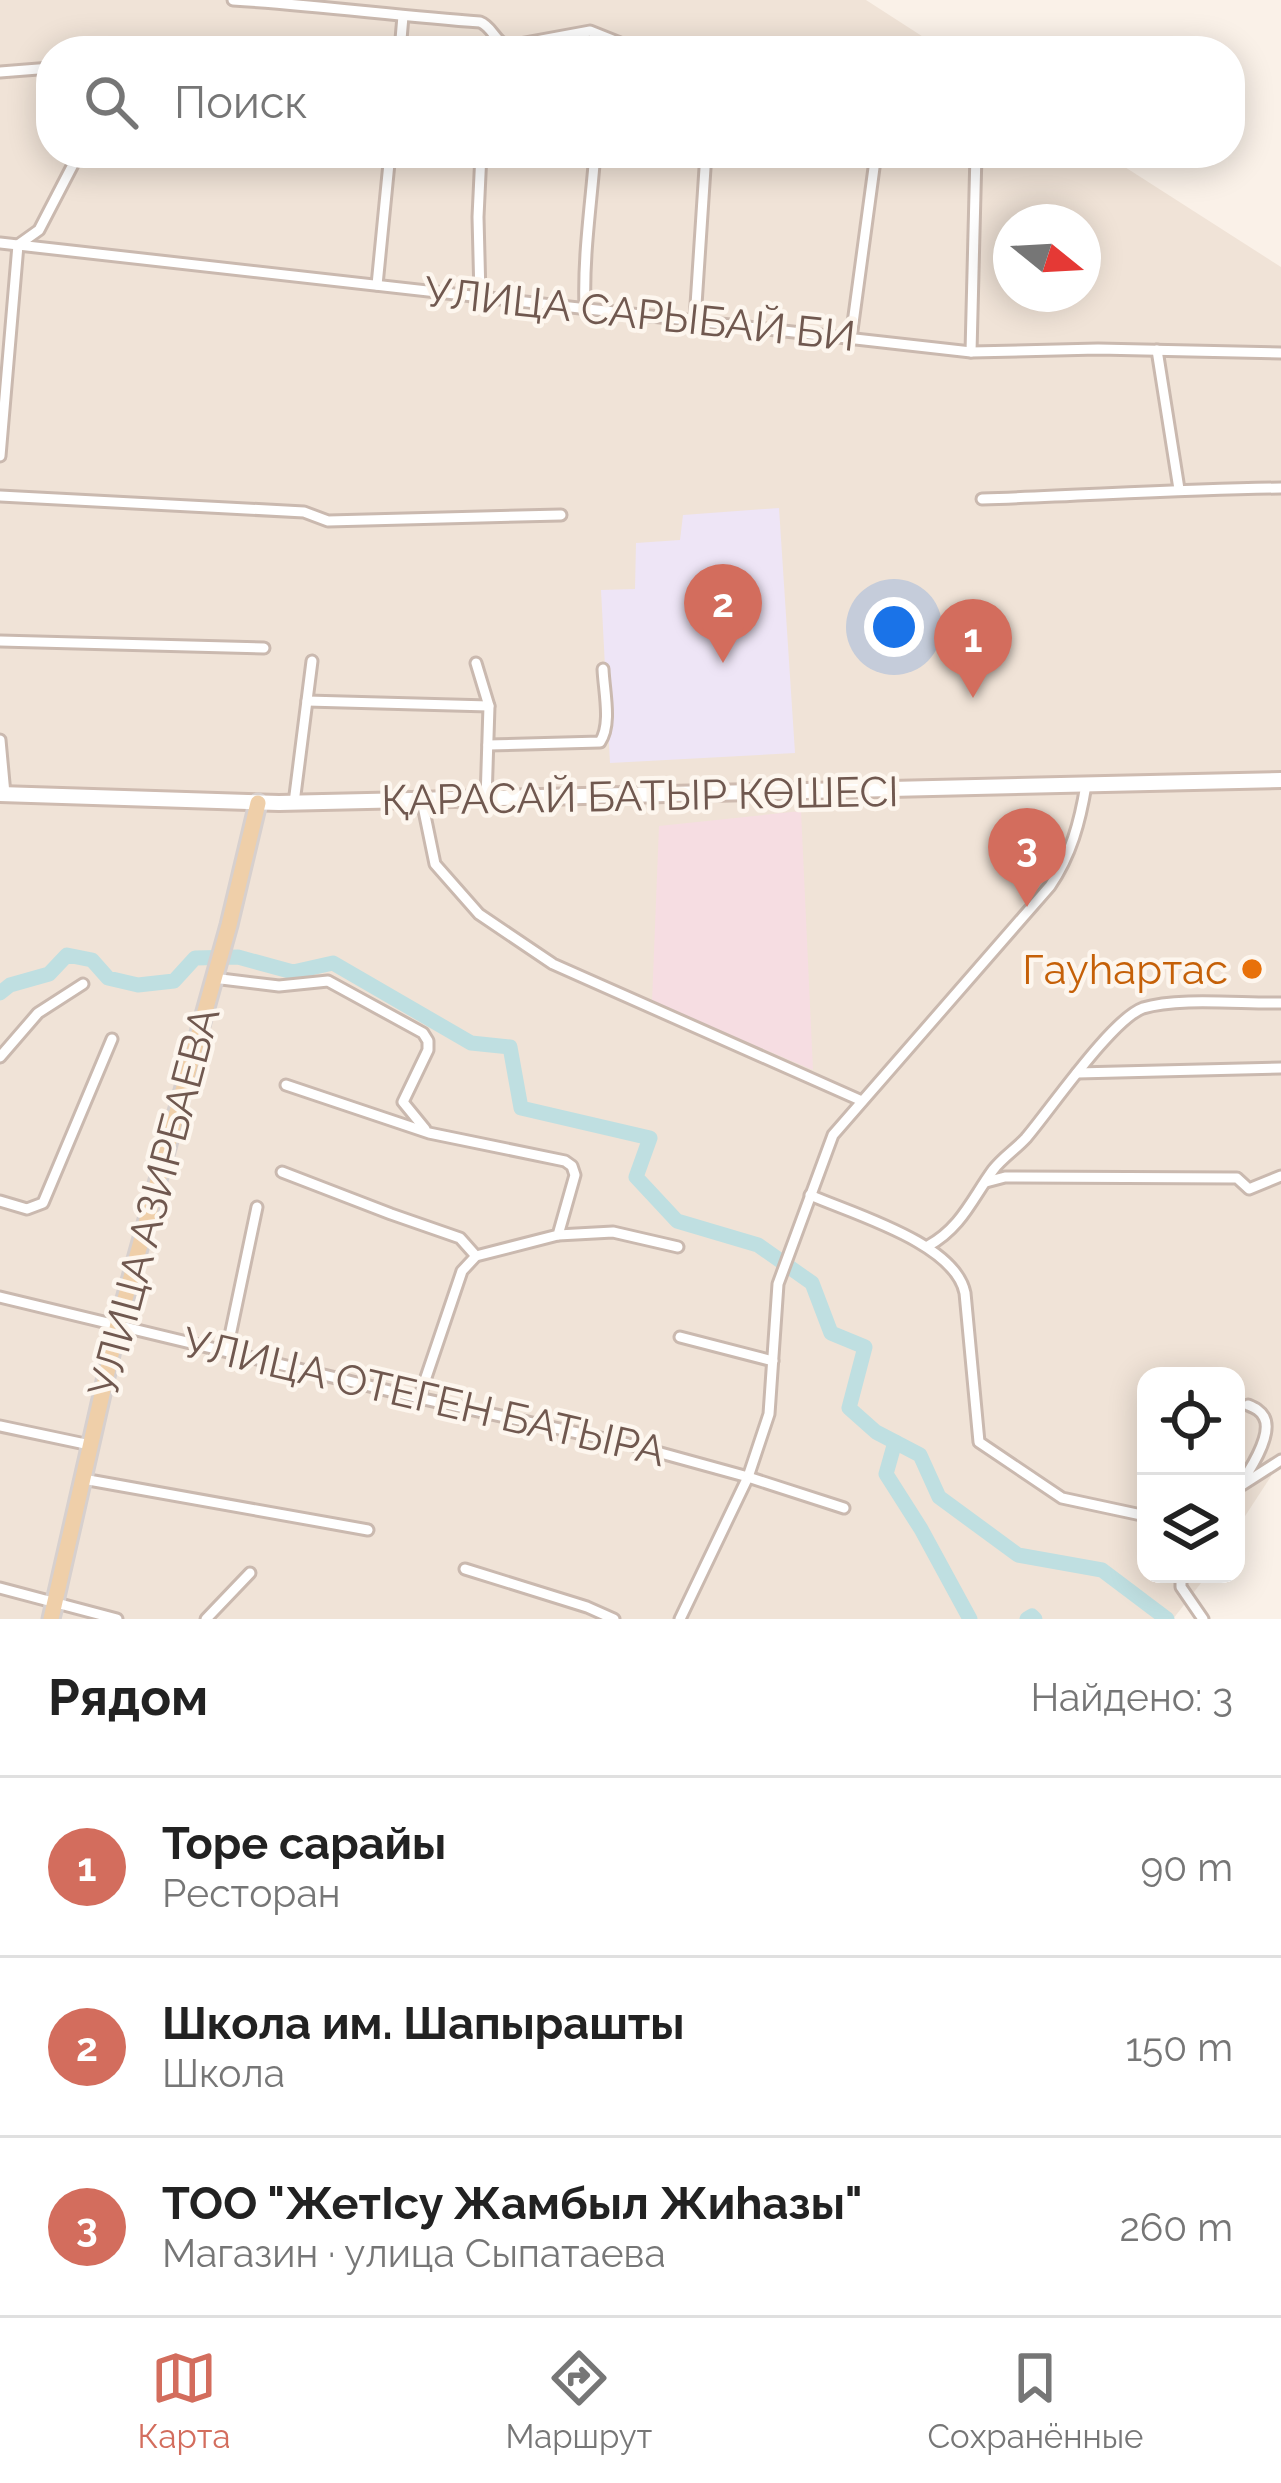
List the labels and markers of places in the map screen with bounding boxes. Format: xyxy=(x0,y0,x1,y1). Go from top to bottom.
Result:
pin: 2 xyxy=(684,564,762,663)
pin: 1 xyxy=(934,599,1012,698)
pin: 3 xyxy=(988,808,1066,907)
place label: Гауhартас xyxy=(1022,945,1228,994)
marker: Гауhартас xyxy=(1239,956,1265,982)

